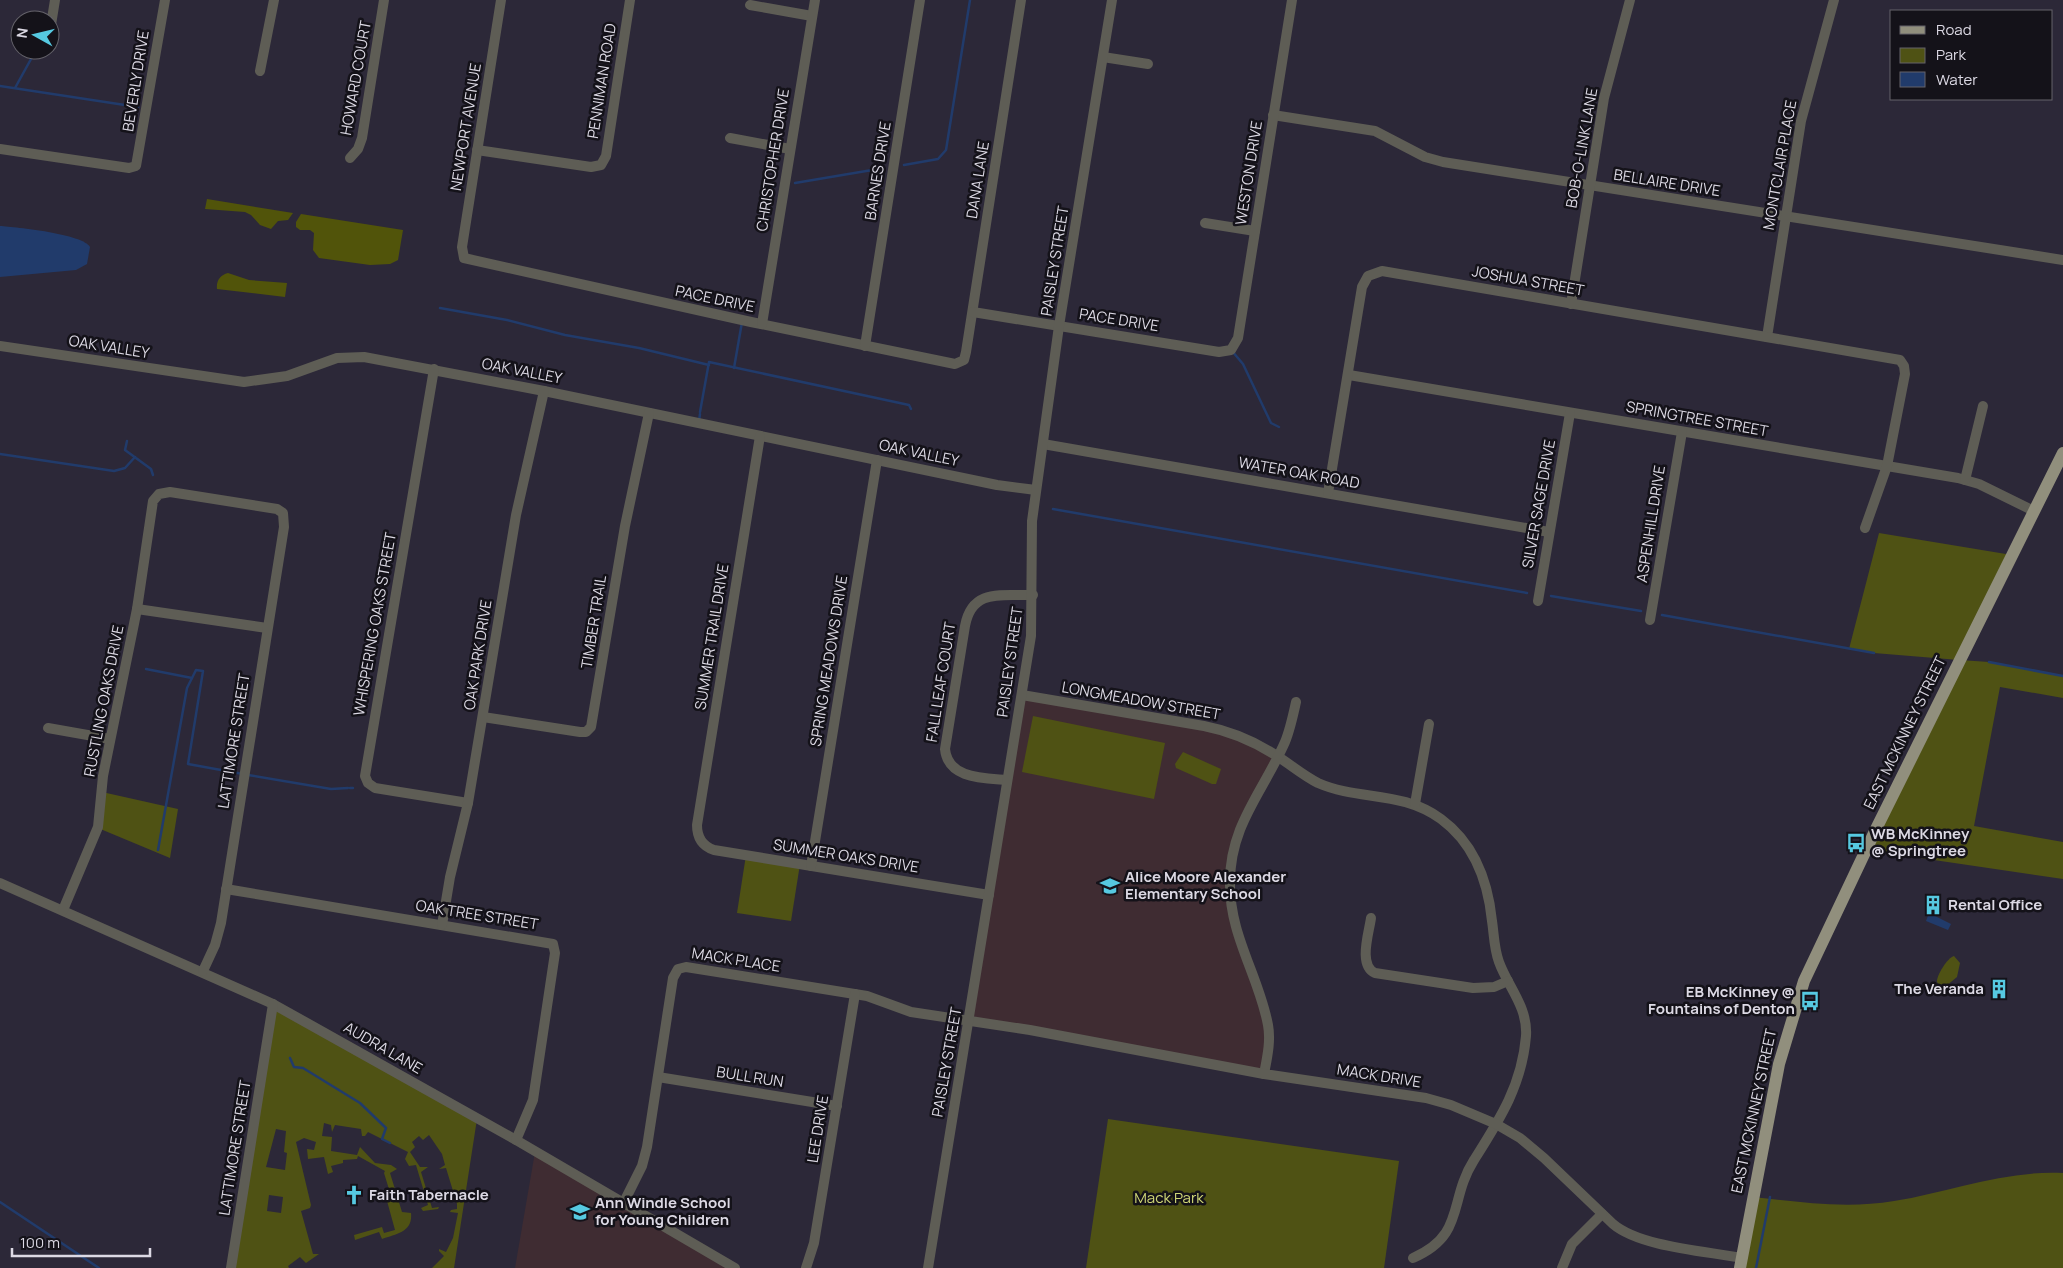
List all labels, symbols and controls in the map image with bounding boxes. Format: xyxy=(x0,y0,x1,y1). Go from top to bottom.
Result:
north arrow xyxy=(10,10,60,60)
legend xyxy=(1890,10,2053,100)
street label: HOWARD COURT xyxy=(335,19,376,137)
text: Road xyxy=(1936,19,1972,40)
street label: PENNIMAN ROAD xyxy=(582,22,621,140)
text: N xyxy=(12,27,32,39)
street label: BEVERLY DRIVE xyxy=(117,29,154,133)
text: Park xyxy=(1936,44,1966,65)
street label: NEWPORT AVENUE xyxy=(445,62,486,192)
text: Water xyxy=(1936,69,1978,90)
street label: BOB-O-LINK LANE xyxy=(1561,86,1602,210)
street label: CHRISTOPHER DRIVE xyxy=(751,87,794,233)
street label: MONTCLAIR PLACE xyxy=(1758,98,1801,232)
street label: WESTON DRIVE xyxy=(1230,119,1267,226)
street label: BARNES DRIVE xyxy=(859,120,896,222)
street label: DANA LANE xyxy=(961,140,994,220)
street label: BELLAIRE DRIVE xyxy=(1612,164,1722,201)
street label: PAISLEY STREET xyxy=(1035,204,1074,317)
street label: JOSHUA STREET xyxy=(1470,260,1586,301)
street label: PACE DRIVE xyxy=(674,280,757,317)
street label: PACE DRIVE xyxy=(1078,303,1160,336)
street label: OAK VALLEY xyxy=(67,330,152,363)
street label: OAK VALLEY xyxy=(480,352,565,389)
street label: SPRINGTREE STREET xyxy=(1624,396,1770,441)
street label: OAK VALLEY xyxy=(877,434,962,471)
street label: SILVER SAGE DRIVE xyxy=(1517,438,1560,570)
street label: WATER OAK ROAD xyxy=(1237,452,1361,494)
street label: ASPENHILL DRIVE xyxy=(1631,464,1670,584)
street label: WHISPERING OAKS STREET xyxy=(348,530,401,717)
street label: SUMMER TRAIL DRIVE xyxy=(690,562,733,712)
street label: TIMBER TRAIL xyxy=(576,573,611,670)
street label: SPRING MEADOWS DRIVE xyxy=(805,574,852,748)
street label: OAK PARK DRIVE xyxy=(458,598,497,711)
street label: PAISLEY STREET xyxy=(991,605,1028,718)
street label: FALL LEAF COURT xyxy=(921,620,960,743)
street label: RUSTLING OAKS DRIVE xyxy=(78,623,129,779)
street label: EAST MCKINNEY STREET xyxy=(1858,653,1951,813)
street label: LATTIMORE STREET xyxy=(212,672,255,810)
street label: LONGMEADOW STREET xyxy=(1060,676,1222,725)
place label: WB McKinney @ Springtree xyxy=(1871,823,1970,861)
bus stop icon: WB McKinney @ Springtree xyxy=(1845,832,1867,854)
street label: SUMMER OAKS DRIVE xyxy=(772,834,921,877)
place label: Alice Moore Alexander Elementary School xyxy=(1125,866,1286,904)
school or university icon: Alice Moore Alexander Elementary School xyxy=(1099,875,1121,897)
street label: OAK TREE STREET xyxy=(414,894,540,935)
building icon: Rental Office xyxy=(1922,894,1944,916)
place label: Rental Office xyxy=(1948,894,2042,915)
street label: MACK PLACE xyxy=(690,942,782,977)
place label: The Veranda xyxy=(1894,978,1984,999)
building icon: The Veranda xyxy=(1988,978,2010,1000)
place label: EB McKinney @ Fountains of Denton xyxy=(1648,981,1795,1019)
bus stop icon: EB McKinney @ Fountains of Denton xyxy=(1799,990,1821,1012)
street label: PAISLEY STREET xyxy=(927,1005,967,1119)
street label: AUDRA LANE xyxy=(340,1017,426,1079)
street label: EAST MCKINNEY STREET xyxy=(1726,1027,1781,1195)
street label: MACK DRIVE xyxy=(1336,1059,1423,1093)
street label: BULL RUN xyxy=(715,1061,785,1092)
street label: LATTIMORE STREET xyxy=(213,1079,256,1217)
street label: LEE DRIVE xyxy=(802,1093,833,1164)
church icon: Faith Tabernacle xyxy=(343,1184,365,1206)
place label: Faith Tabernacle xyxy=(369,1184,489,1205)
park label: Mack Park xyxy=(1134,1187,1204,1208)
place label: Ann Windle School for Young Children xyxy=(595,1192,731,1230)
school or university icon: Ann Windle School for Young Children xyxy=(569,1201,591,1223)
scale bar xyxy=(12,1226,150,1258)
text: 100 m xyxy=(20,1232,60,1253)

